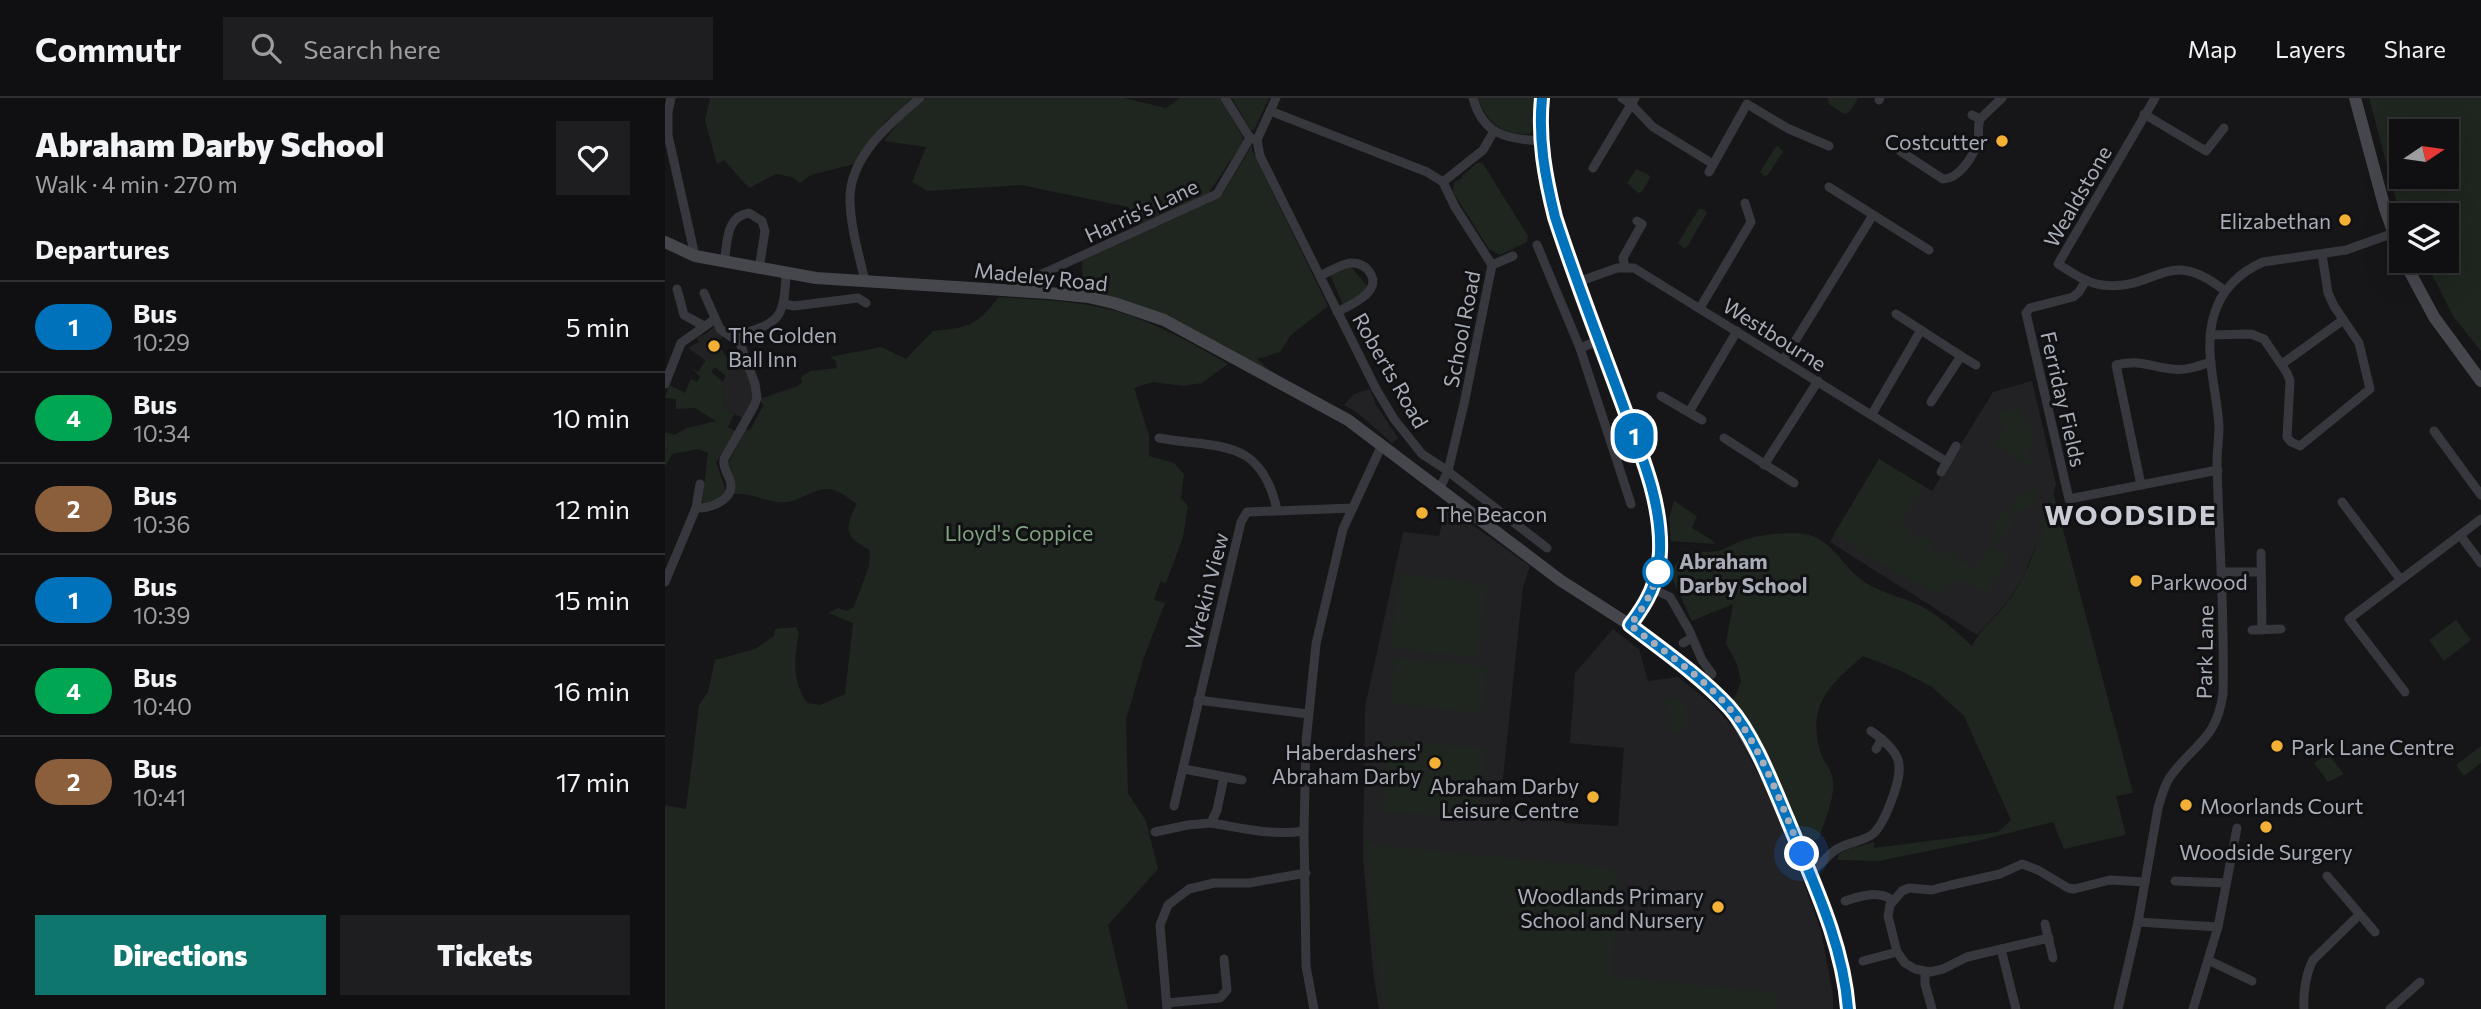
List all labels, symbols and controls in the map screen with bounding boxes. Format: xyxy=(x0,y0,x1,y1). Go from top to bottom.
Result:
search box xyxy=(223,17,713,80)
text: Commutr xyxy=(35,28,181,69)
icon: search xyxy=(247,29,285,67)
text: Search here xyxy=(303,33,441,64)
text: Map xyxy=(2188,34,2237,63)
text: Layers xyxy=(2275,34,2346,63)
text: Share xyxy=(2384,34,2446,63)
north arrow xyxy=(2389,119,2459,189)
map controls xyxy=(2389,119,2459,273)
button: heart xyxy=(556,121,630,195)
text: Abraham Darby School xyxy=(35,123,384,164)
place label: Costcutter xyxy=(1885,129,1988,154)
marker: Costcutter xyxy=(1994,133,2010,149)
street label: Wealdstone xyxy=(2038,141,2116,251)
text: Walk · 4 min · 270 m xyxy=(35,170,238,198)
street label: Harris's Lane xyxy=(1080,173,1202,247)
button: layers xyxy=(2389,203,2459,273)
place label: Elizabethan xyxy=(2219,208,2331,233)
marker: Elizabethan xyxy=(2337,212,2353,228)
text: Departures xyxy=(35,233,170,264)
street label: Madeley Road xyxy=(973,257,1109,295)
street label: School Road xyxy=(1437,269,1485,389)
street label: Westbourne xyxy=(1719,292,1831,376)
text: Bus xyxy=(133,297,177,328)
street label: Roberts Road xyxy=(1348,308,1434,432)
text: 5 min xyxy=(566,311,630,342)
text: 1 xyxy=(68,312,79,341)
place label: The Golden Ball Inn xyxy=(728,322,837,371)
text: 10:29 xyxy=(133,328,190,356)
street label: Ferriday Fields xyxy=(2036,329,2092,469)
marker: The Golden Ball Inn xyxy=(706,338,722,354)
text: Bus xyxy=(133,388,177,419)
text: 10 min xyxy=(553,402,630,433)
text: 4 xyxy=(66,403,81,432)
line badge: 1 xyxy=(1611,413,1657,459)
text: 10:34 xyxy=(133,419,190,447)
text: 1 xyxy=(1629,421,1639,450)
text: Bus xyxy=(133,479,177,510)
text: 12 min xyxy=(555,493,630,524)
text: 2 xyxy=(67,494,80,523)
district label: WOODSIDE xyxy=(2044,497,2218,531)
place label: The Beacon xyxy=(1436,501,1547,526)
marker: The Beacon xyxy=(1414,505,1430,521)
text: 10:36 xyxy=(133,510,190,538)
park label: Lloyd's Coppice xyxy=(945,520,1093,545)
street label: Wrekin View xyxy=(1179,530,1233,652)
place label: Abraham Darby School xyxy=(1679,548,1808,597)
marker: Abraham Darby School xyxy=(1643,557,1673,587)
place label: Parkwood xyxy=(2150,569,2248,594)
text: Bus xyxy=(133,570,177,601)
marker: Parkwood xyxy=(2128,573,2144,589)
text: 15 min xyxy=(555,584,630,615)
text: 1 xyxy=(68,585,79,614)
text: 10:39 xyxy=(133,601,190,629)
street label: Park Lane xyxy=(2191,605,2217,699)
text: Bus xyxy=(133,661,177,692)
text: 16 min xyxy=(554,675,630,706)
text: 4 xyxy=(66,676,81,705)
text: 10:40 xyxy=(133,692,192,720)
place label: Park Lane Centre xyxy=(2291,734,2454,759)
marker: Park Lane Centre xyxy=(2269,738,2285,754)
place label: Haberdashers' Abraham Darby xyxy=(1272,739,1421,788)
text: Bus xyxy=(133,752,177,783)
marker: Haberdashers' Abraham Darby xyxy=(1427,755,1443,771)
text: 17 min xyxy=(556,766,630,797)
text: 2 xyxy=(67,767,80,796)
place label: Abraham Darby Leisure Centre xyxy=(1430,773,1579,822)
text: 10:41 xyxy=(133,783,186,811)
marker: Abraham Darby Leisure Centre xyxy=(1585,789,1601,805)
place label: Moorlands Court xyxy=(2200,793,2363,818)
marker: Moorlands Court xyxy=(2178,797,2194,813)
marker: Woodside Surgery xyxy=(2258,819,2274,835)
your location xyxy=(1784,836,1819,871)
place label: Woodside Surgery xyxy=(2179,839,2353,864)
place label: Woodlands Primary School and Nursery xyxy=(1517,883,1704,932)
marker: Woodlands Primary School and Nursery xyxy=(1710,899,1726,915)
button: Directions xyxy=(35,915,326,995)
button: Tickets xyxy=(340,915,630,995)

